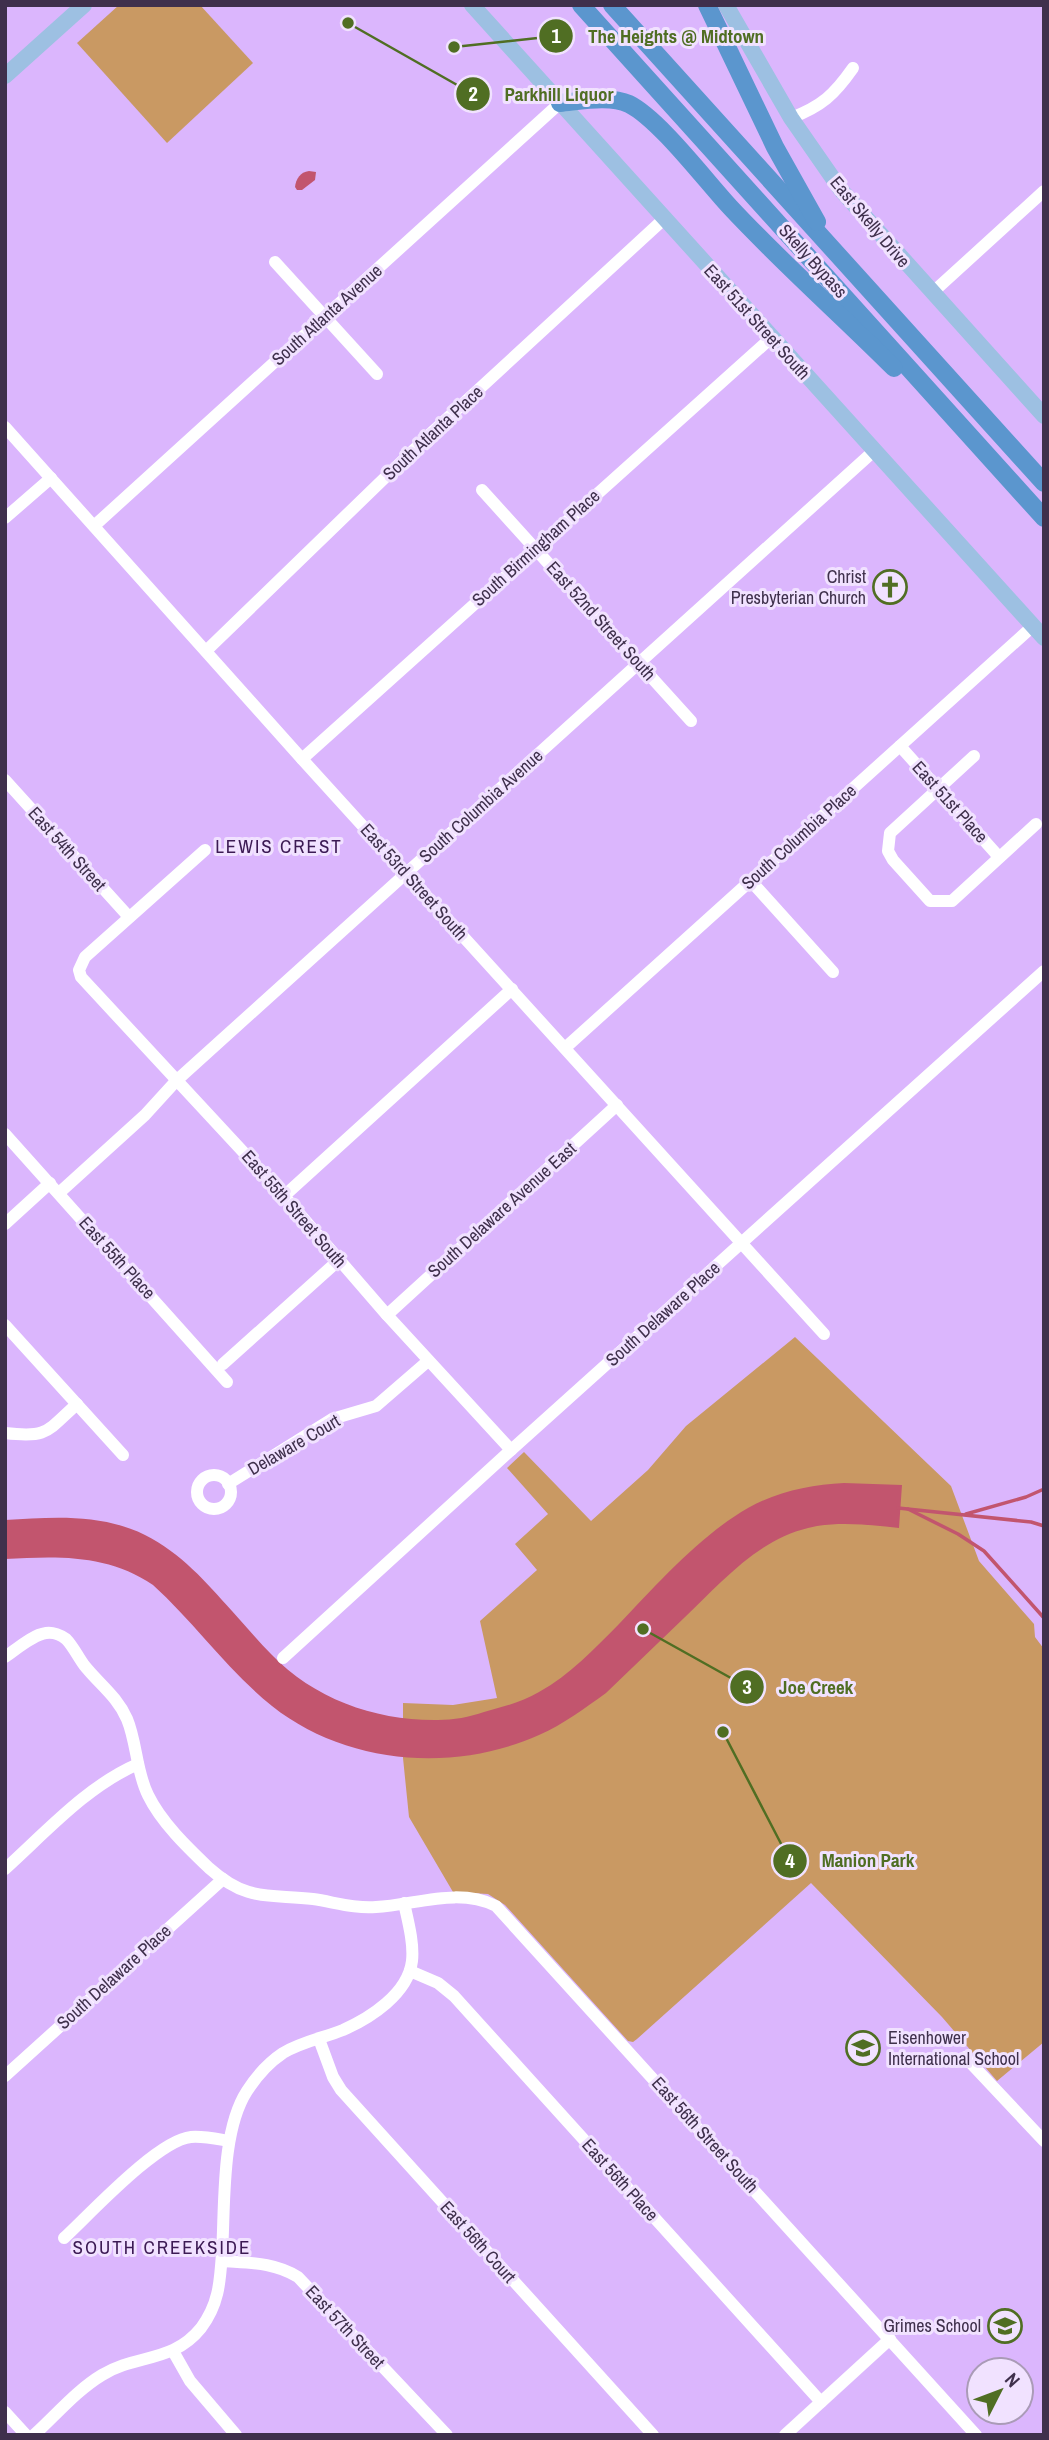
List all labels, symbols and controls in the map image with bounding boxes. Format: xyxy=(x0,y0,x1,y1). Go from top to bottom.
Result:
callout: The Heights @ Midtown xyxy=(539,16,778,56)
text: 1 xyxy=(551,21,561,50)
text: The Heights @ Midtown xyxy=(588,23,764,49)
callout: Parkhill Liquor xyxy=(456,74,628,114)
text: 2 xyxy=(468,79,478,108)
text: Parkhill Liquor xyxy=(504,81,614,107)
street label: East Skelly Drive xyxy=(825,171,916,273)
street label: Skelly Bypass xyxy=(773,218,853,303)
street label: South Atlanta Avenue xyxy=(266,258,387,371)
street label: East 51st Street South xyxy=(699,258,816,385)
street label: South Atlanta Place xyxy=(377,380,488,486)
street label: South Birmingham Place xyxy=(466,483,605,612)
street label: East 52nd Street South xyxy=(541,556,662,686)
place label: Christ Presbyterian Church xyxy=(731,564,866,610)
church icon: Christ Presbyterian Church xyxy=(871,568,909,606)
street label: South Columbia Avenue xyxy=(413,743,548,868)
street label: East 51st Place xyxy=(907,755,994,848)
street label: South Columbia Place xyxy=(736,778,862,895)
street label: East 54th Street xyxy=(23,801,112,896)
street label: East 53rd Street South xyxy=(355,818,474,946)
district label: LEWIS CREST xyxy=(215,833,343,859)
street label: South Delaware Avenue East xyxy=(422,1136,581,1283)
street label: East 55th Street South xyxy=(236,1144,353,1273)
street label: East 55th Place xyxy=(73,1211,161,1304)
street label: South Delaware Place xyxy=(600,1255,725,1372)
street label: Delaware Court xyxy=(243,1408,344,1481)
callout: Joe Creek xyxy=(730,1667,867,1707)
text: 3 xyxy=(742,1672,752,1701)
text: Joe Creek xyxy=(779,1674,854,1700)
callout: Manion Park xyxy=(773,1841,929,1881)
text: 4 xyxy=(785,1846,795,1875)
text: Manion Park xyxy=(822,1847,915,1873)
street label: South Delaware Place xyxy=(51,1918,176,2035)
place label: Eisenhower International School xyxy=(888,2025,1019,2071)
school or university icon: Eisenhower International School xyxy=(844,2029,882,2067)
street label: East 56th Street South xyxy=(646,2071,764,2198)
street label: East 56th Place xyxy=(576,2133,664,2226)
street label: East 56th Court xyxy=(435,2195,522,2288)
district label: SOUTH CREEKSIDE xyxy=(73,2234,251,2260)
street label: East 57th Street xyxy=(300,2279,391,2374)
school or university icon: Grimes School xyxy=(986,2307,1024,2345)
place label: Grimes School xyxy=(883,2313,981,2338)
north arrow xyxy=(965,2356,1035,2426)
text: N xyxy=(999,2367,1026,2393)

